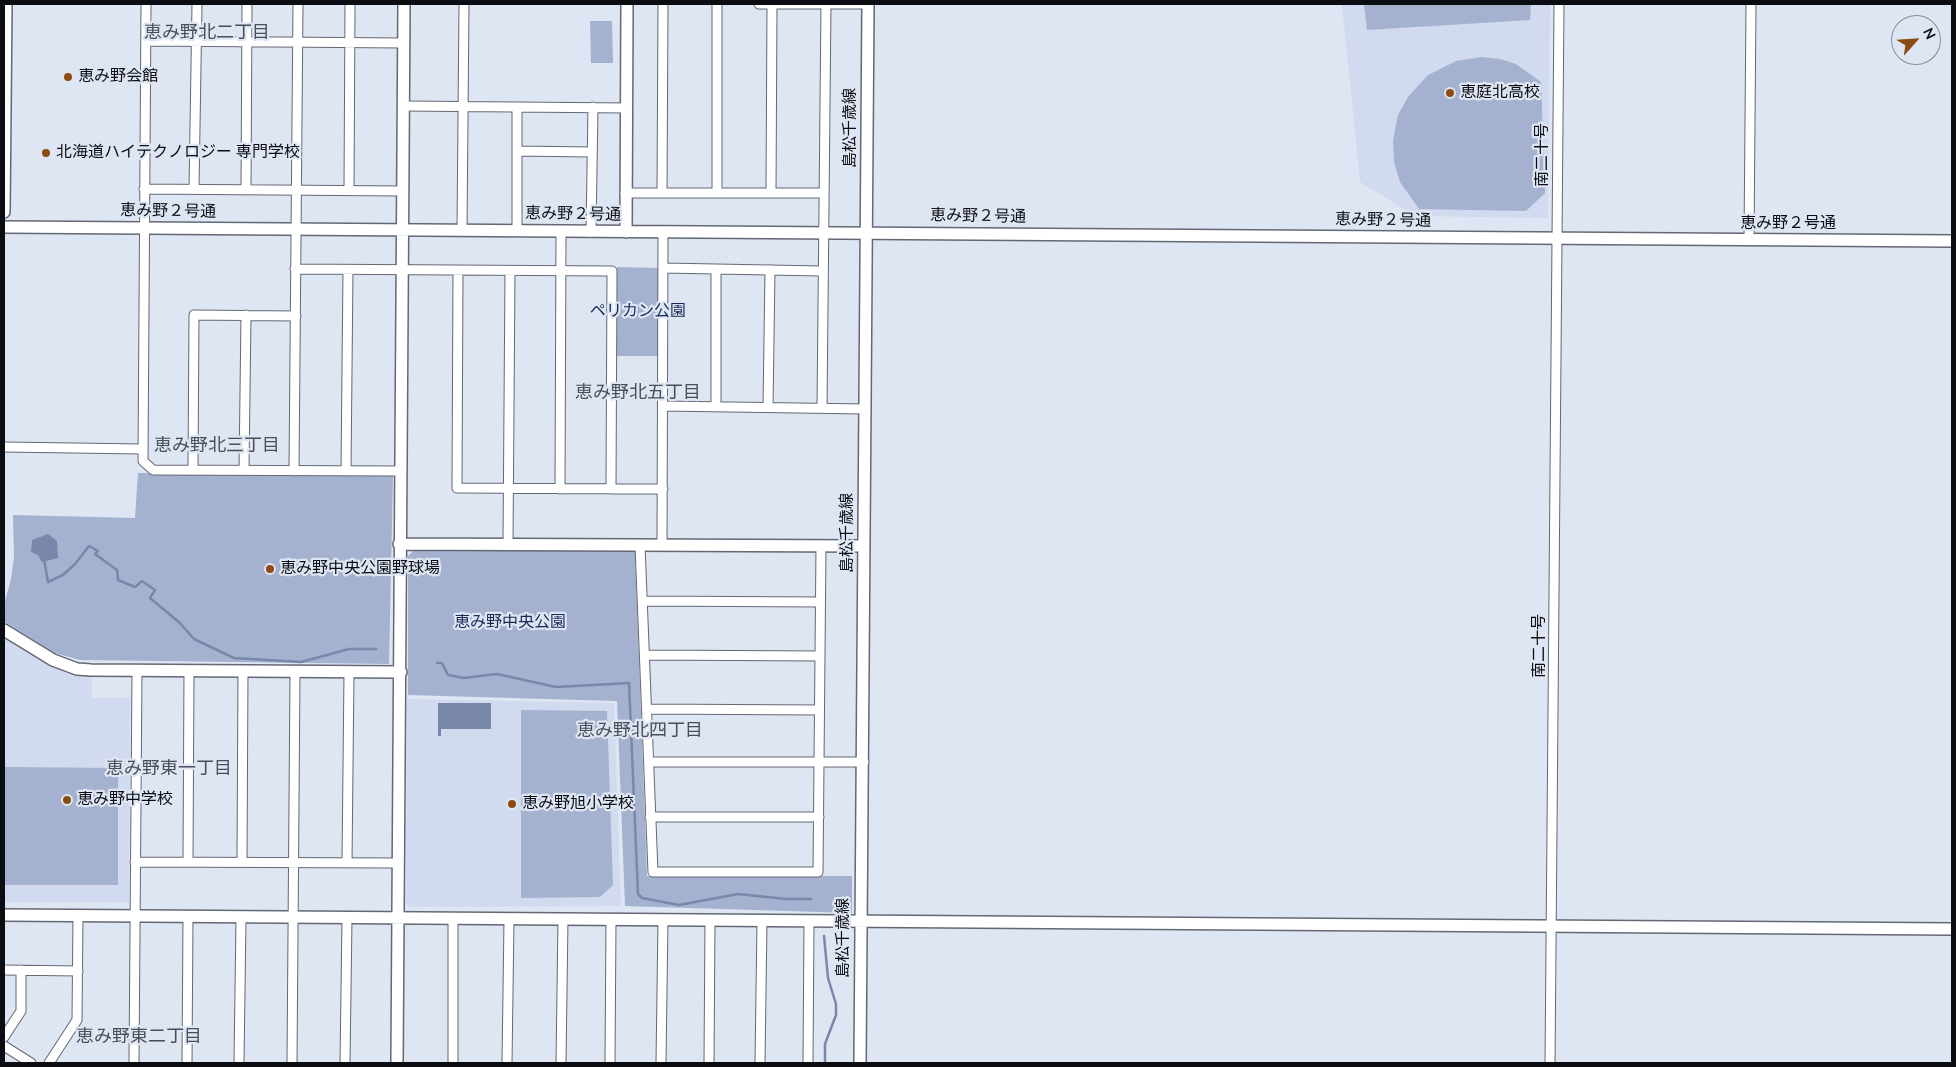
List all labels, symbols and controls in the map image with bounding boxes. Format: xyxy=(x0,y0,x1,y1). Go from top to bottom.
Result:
north arrow xyxy=(1891,15,1941,65)
district label: 恵み野北二丁目 xyxy=(144,23,270,45)
text: N xyxy=(1918,25,1940,43)
place label: 恵み野会館 xyxy=(78,67,158,87)
marker: 恵み野会館 xyxy=(62,71,74,83)
place label: 恵庭北高校 xyxy=(1460,83,1540,103)
marker: 恵庭北高校 xyxy=(1444,87,1456,99)
street label: 島松千歳線 xyxy=(841,88,861,168)
street label: 南二十号 xyxy=(1533,123,1553,187)
place label: 北海道ハイテクノロジー 専門学校 xyxy=(56,143,300,163)
marker: 北海道ハイテクノロジー 専門学校 xyxy=(40,147,52,159)
street label: 恵み野２号通 xyxy=(120,202,216,222)
street label: 恵み野２号通 xyxy=(525,205,621,225)
street label: 恵み野２号通 xyxy=(930,207,1026,227)
street label: 恵み野２号通 xyxy=(1335,211,1431,231)
street label: 恵み野２号通 xyxy=(1740,214,1836,234)
park label: ペリカン公園 xyxy=(590,302,686,322)
district label: 恵み野北五丁目 xyxy=(575,383,701,405)
district label: 恵み野北三丁目 xyxy=(154,436,280,458)
street label: 島松千歳線 xyxy=(838,493,858,573)
place label: 恵み野中央公園野球場 xyxy=(280,559,440,579)
marker: 恵み野中央公園野球場 xyxy=(264,563,276,575)
park label: 恵み野中央公園 xyxy=(454,613,566,633)
street label: 南二十号 xyxy=(1530,614,1550,678)
district label: 恵み野北四丁目 xyxy=(577,721,703,743)
district label: 恵み野東一丁目 xyxy=(106,759,232,781)
place label: 恵み野中学校 xyxy=(77,790,173,810)
marker: 恵み野中学校 xyxy=(61,794,73,806)
place label: 恵み野旭小学校 xyxy=(522,794,634,814)
marker: 恵み野旭小学校 xyxy=(506,798,518,810)
street label: 島松千歳線 xyxy=(834,898,854,978)
district label: 恵み野東二丁目 xyxy=(76,1027,202,1049)

